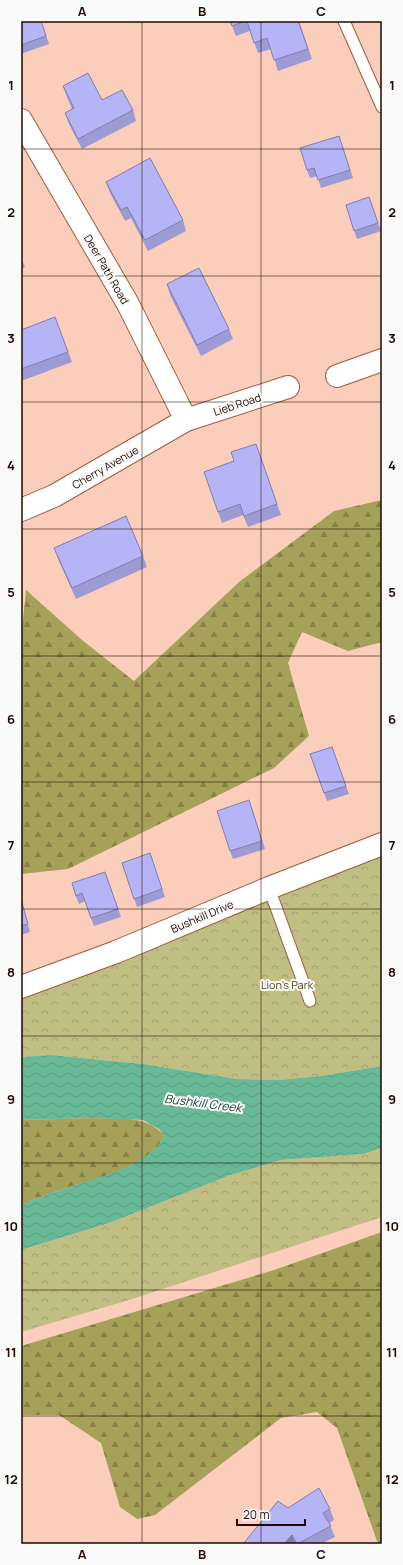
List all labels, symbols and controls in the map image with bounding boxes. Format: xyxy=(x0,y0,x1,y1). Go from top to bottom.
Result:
text: A xyxy=(78,2,87,20)
text: B xyxy=(198,2,206,20)
text: C xyxy=(316,2,326,20)
text: 1 xyxy=(8,76,14,94)
text: 1 xyxy=(389,76,395,94)
text: 2 xyxy=(7,203,15,221)
text: 2 xyxy=(388,203,396,221)
street label: Deer Path Road xyxy=(81,231,133,307)
text: 3 xyxy=(7,329,15,347)
text: 3 xyxy=(388,329,396,347)
street label: Lieb Road xyxy=(211,389,263,419)
street label: Cherry Avenue xyxy=(69,442,141,492)
text: 4 xyxy=(7,456,15,474)
text: 4 xyxy=(388,456,396,474)
text: 5 xyxy=(7,583,15,601)
text: 5 xyxy=(388,583,396,601)
text: 6 xyxy=(7,710,15,728)
text: 6 xyxy=(388,710,396,728)
text: 7 xyxy=(8,836,15,854)
text: 7 xyxy=(389,836,396,854)
street label: Bushkill Drive xyxy=(168,896,236,936)
text: 8 xyxy=(7,963,15,981)
text: 8 xyxy=(388,963,396,981)
park label: Lion's Park xyxy=(261,977,314,992)
text: 9 xyxy=(7,1090,15,1108)
water label: Bushkill Creek xyxy=(164,1090,244,1116)
text: 9 xyxy=(388,1090,396,1108)
text: 10 xyxy=(4,1217,18,1235)
text: 10 xyxy=(385,1217,399,1235)
text: 11 xyxy=(5,1343,17,1361)
text: 11 xyxy=(386,1343,398,1361)
text: 12 xyxy=(4,1470,18,1488)
text: 12 xyxy=(385,1470,399,1488)
scale bar xyxy=(237,1501,305,1527)
text: 20 m xyxy=(243,1506,270,1523)
text: A xyxy=(78,1545,87,1563)
text: B xyxy=(198,1545,206,1563)
text: C xyxy=(316,1545,326,1563)

